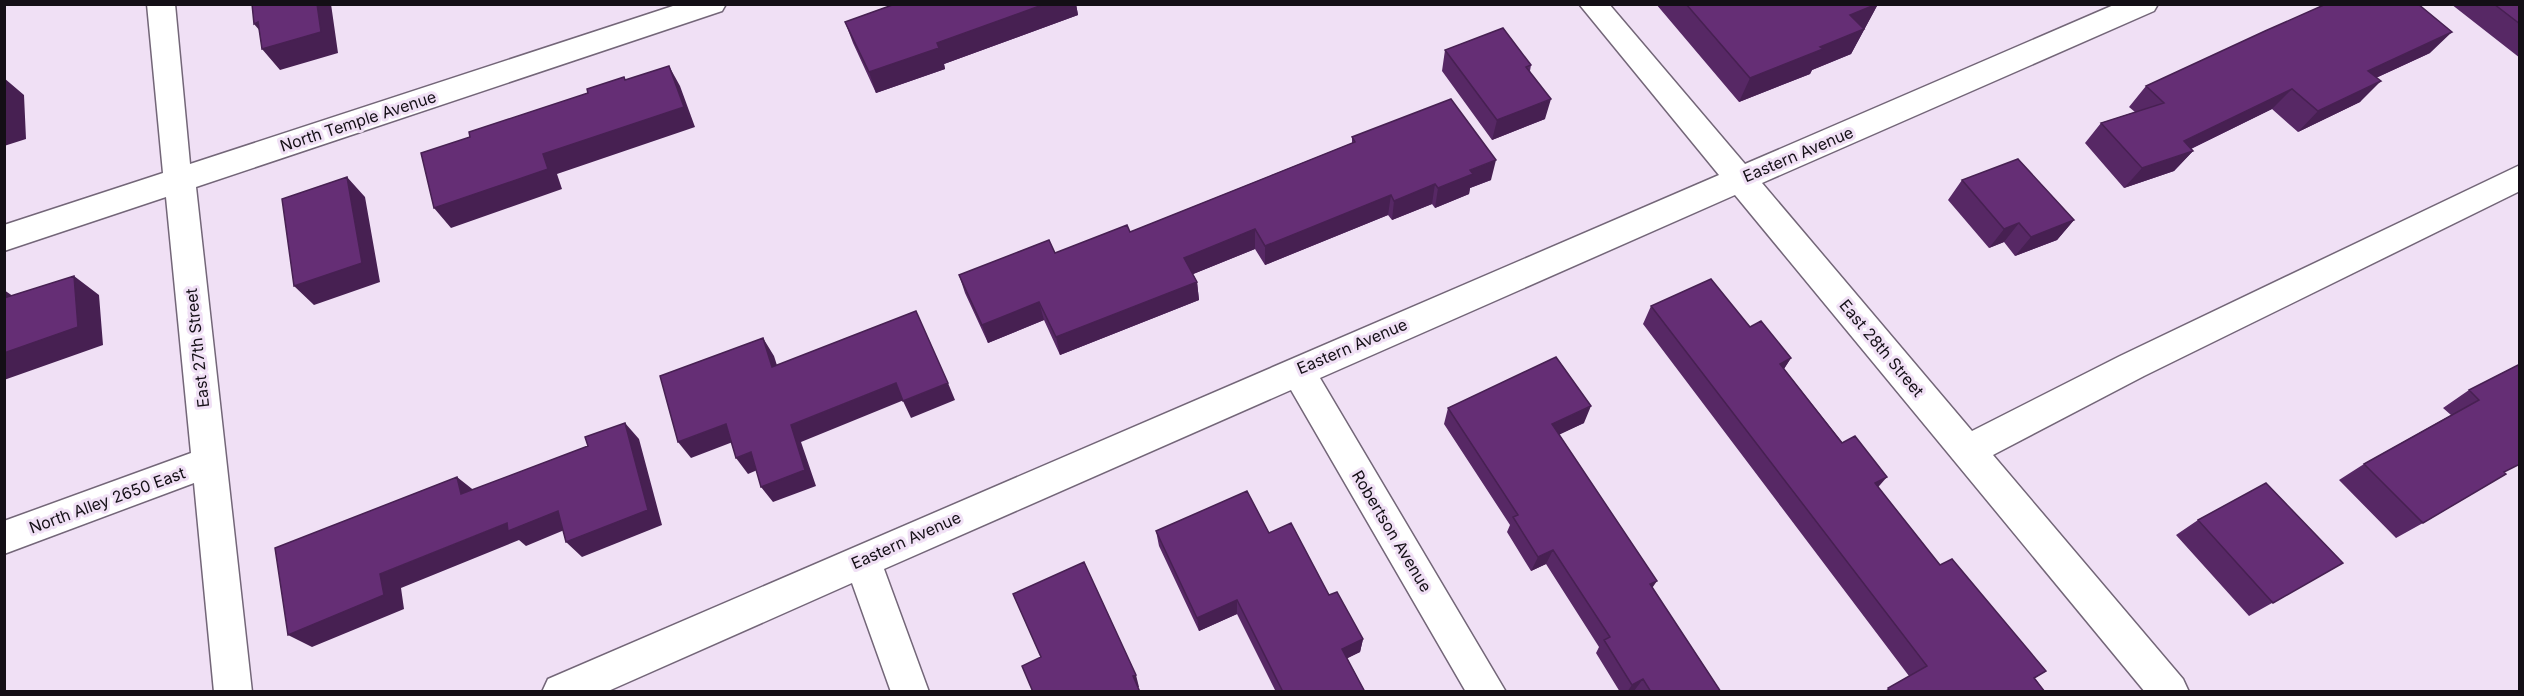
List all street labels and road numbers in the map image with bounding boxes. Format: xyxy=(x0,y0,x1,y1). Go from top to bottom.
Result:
street label: North Temple Avenue xyxy=(277,86,439,156)
street label: Eastern Avenue xyxy=(1740,122,1856,186)
street label: East 27th Street xyxy=(181,287,213,409)
street label: East 28th Street xyxy=(1836,295,1928,401)
street label: Eastern Avenue xyxy=(1294,314,1410,378)
street label: North Alley 2650 East xyxy=(26,462,188,538)
street label: Robertson Avenue xyxy=(1348,467,1436,595)
street label: Eastern Avenue xyxy=(848,507,964,573)

